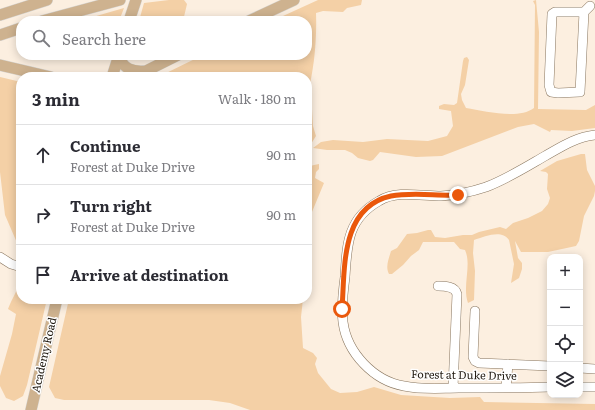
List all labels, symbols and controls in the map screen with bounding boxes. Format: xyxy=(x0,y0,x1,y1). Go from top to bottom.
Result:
search box xyxy=(16,16,312,60)
icon: search xyxy=(30,27,52,49)
text: Search here xyxy=(62,27,146,50)
text: 3 min xyxy=(32,86,80,111)
text: Walk · 180 m xyxy=(218,89,296,108)
text: Continue xyxy=(70,134,140,157)
icon: ahead xyxy=(32,144,54,166)
text: 90 m xyxy=(266,145,296,164)
text: Forest at Duke Drive xyxy=(70,157,195,176)
route end xyxy=(449,186,467,204)
text: Turn right xyxy=(70,194,152,217)
icon: right xyxy=(32,204,54,226)
text: 90 m xyxy=(266,205,296,224)
text: Forest at Duke Drive xyxy=(70,217,195,236)
map controls xyxy=(547,254,583,398)
button: + xyxy=(547,254,583,290)
text: Arrive at destination xyxy=(70,263,229,286)
icon: arrive xyxy=(32,264,54,286)
button: − xyxy=(547,290,583,326)
route start xyxy=(333,300,351,318)
street label: Academy Road xyxy=(27,315,60,394)
button: locate xyxy=(547,326,583,362)
button: layers xyxy=(547,362,583,398)
street label: Forest at Duke Drive xyxy=(411,365,517,383)

